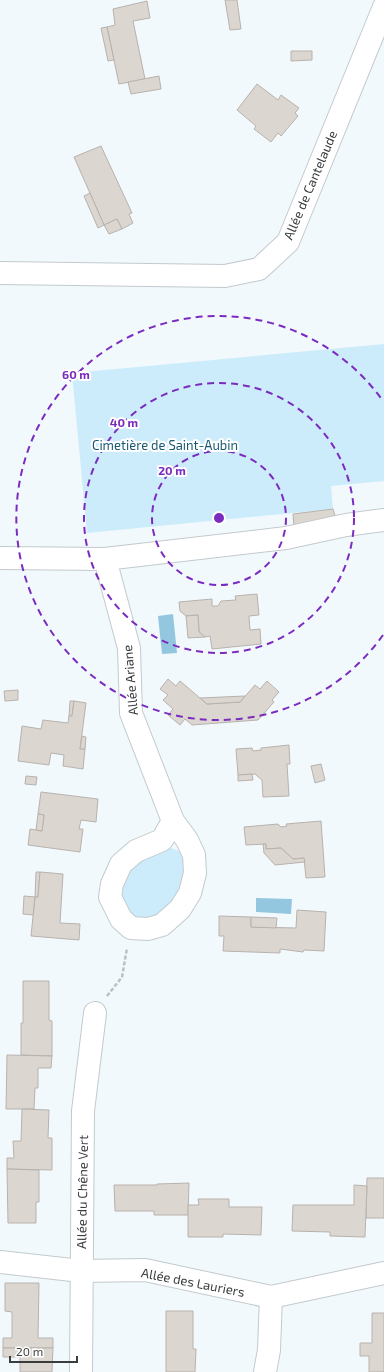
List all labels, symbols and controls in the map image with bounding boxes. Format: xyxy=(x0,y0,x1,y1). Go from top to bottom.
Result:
street label: Allée de Cantelaude xyxy=(280,128,340,242)
text: 60 m xyxy=(62,367,90,381)
text: 40 m xyxy=(110,415,138,429)
park label: Cimetière de Saint-Aubin xyxy=(92,437,238,453)
text: 20 m xyxy=(158,463,186,477)
centre of rings xyxy=(212,511,226,525)
street label: Allée Ariane xyxy=(119,644,141,716)
street label: Allée du Chêne Vert xyxy=(73,1135,91,1249)
street label: Allée des Lauriers xyxy=(140,1264,246,1300)
scale bar xyxy=(10,1338,77,1364)
text: 20 m xyxy=(16,1344,43,1358)

